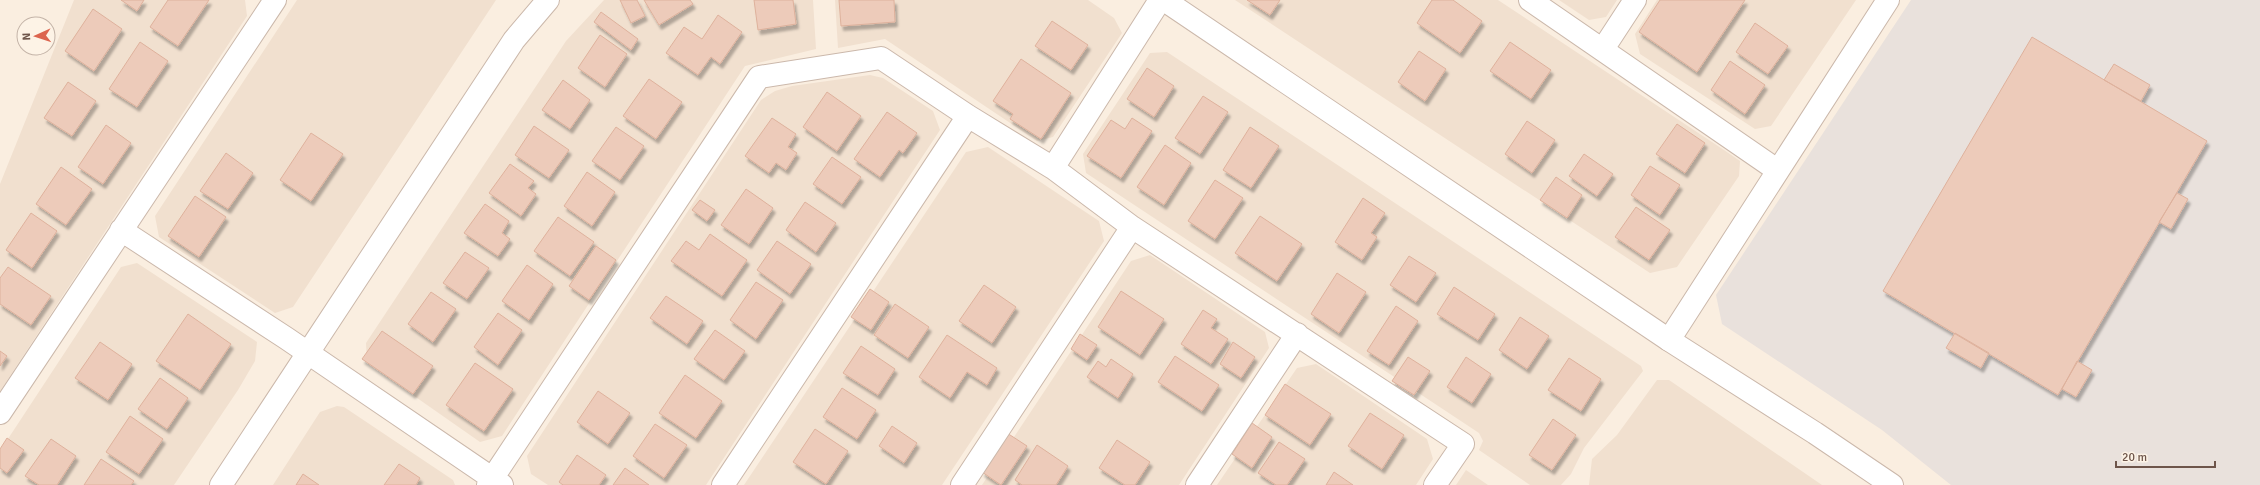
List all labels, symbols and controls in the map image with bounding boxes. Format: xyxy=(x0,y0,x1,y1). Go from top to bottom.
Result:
north arrow xyxy=(16,16,56,56)
text: N xyxy=(20,32,33,41)
scale bar xyxy=(2116,443,2215,469)
text: 20 m xyxy=(2122,450,2147,465)

